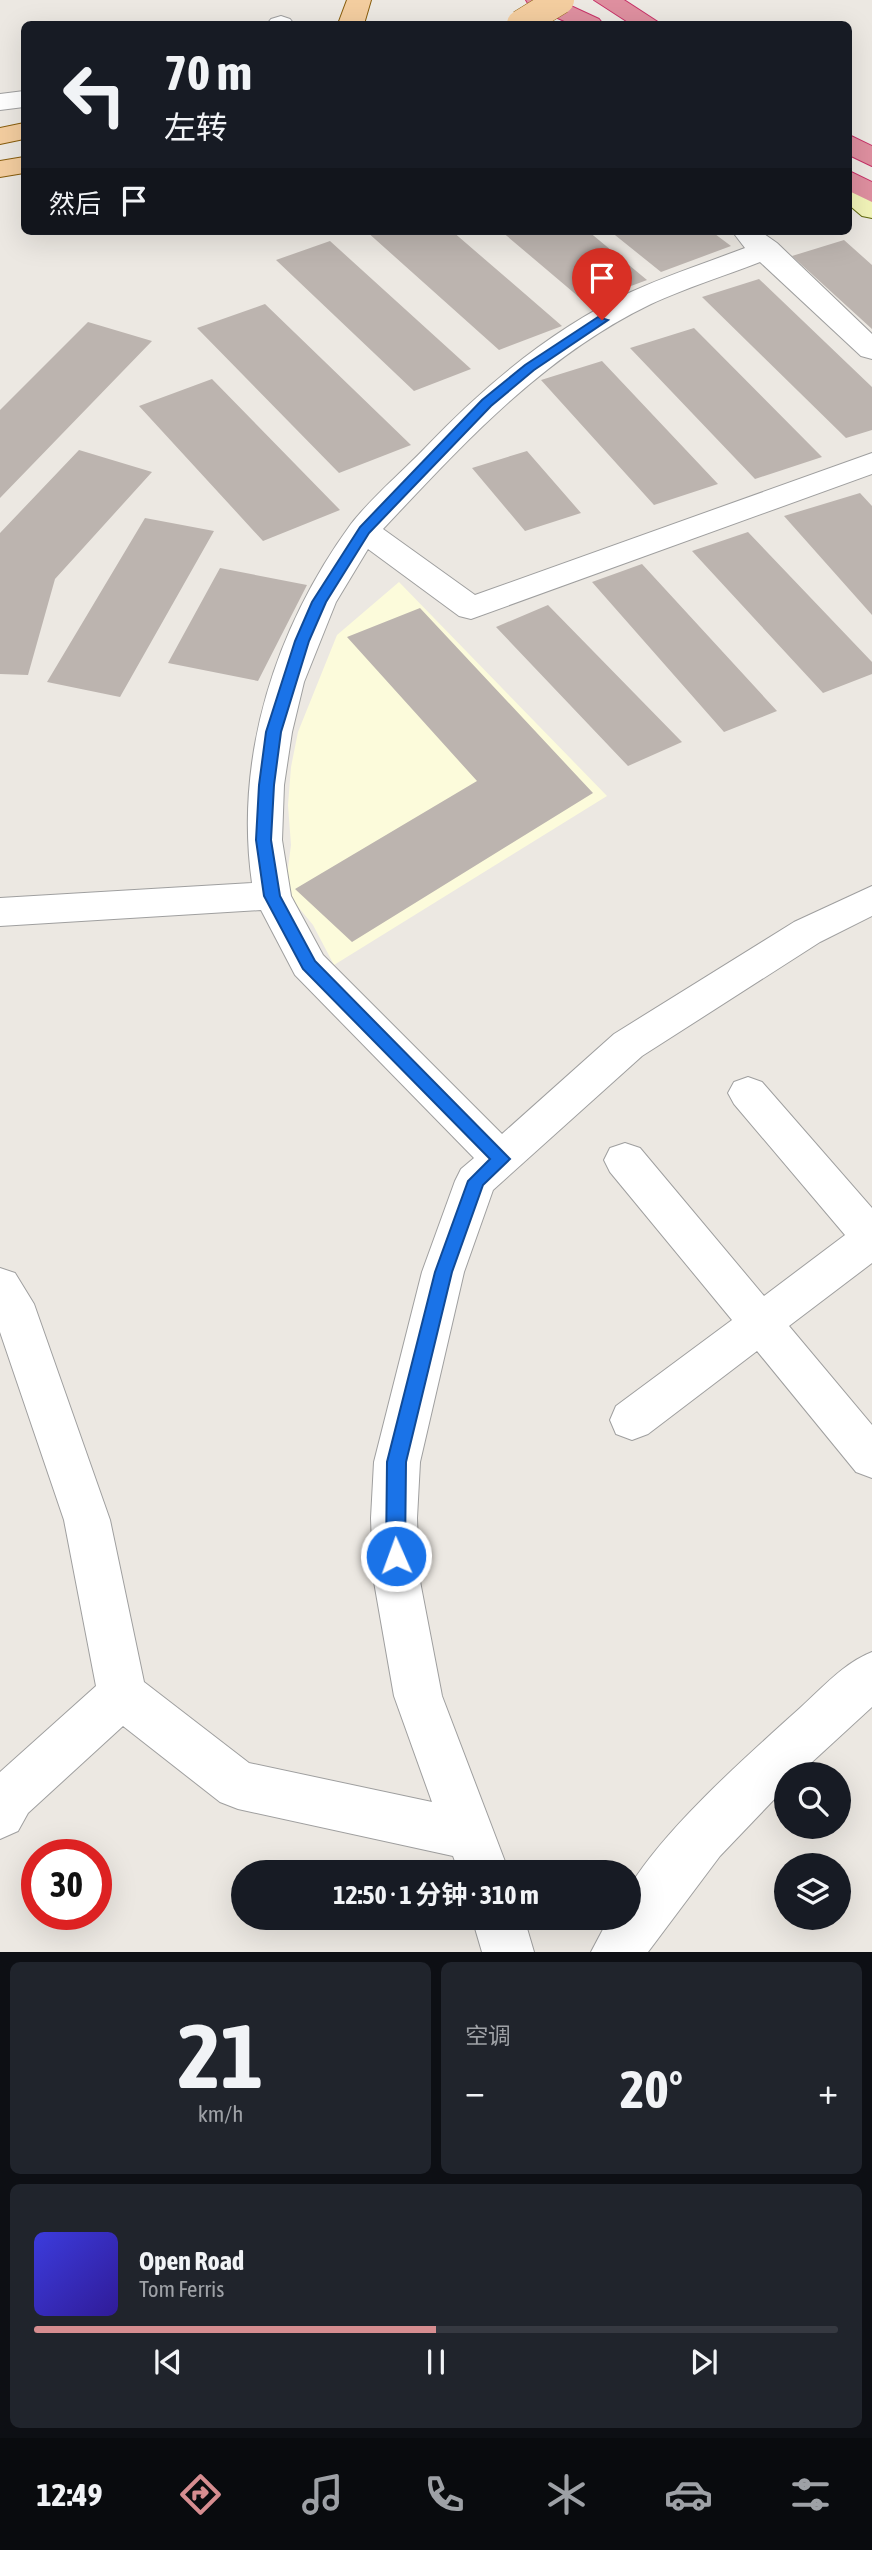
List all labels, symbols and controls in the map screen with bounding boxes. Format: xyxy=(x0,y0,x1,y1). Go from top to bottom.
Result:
text: 70 m xyxy=(164,44,252,100)
icon: left xyxy=(49,49,140,140)
text: 左转 xyxy=(164,109,228,146)
icon: arrive xyxy=(115,182,153,220)
text: 然后 xyxy=(49,189,101,219)
pin xyxy=(572,248,632,320)
icon: arrive xyxy=(583,259,621,297)
position arrow xyxy=(359,1519,433,1593)
map controls xyxy=(774,1762,851,1930)
button: search xyxy=(774,1762,851,1839)
speed limit sign: 30 xyxy=(21,1839,112,1930)
button: layers xyxy=(774,1853,851,1930)
text: 12:50 · 1 分钟 · 310 m xyxy=(333,1880,539,1910)
text: 21 xyxy=(178,2003,263,2107)
text: 空调 xyxy=(465,2023,511,2049)
text: 20° xyxy=(620,2059,683,2119)
text: − xyxy=(465,2069,485,2112)
text: + xyxy=(818,2069,838,2112)
text: km/h xyxy=(198,2101,243,2127)
text: Open Road xyxy=(139,2246,244,2276)
text: Tom Ferris xyxy=(139,2276,224,2302)
icon: previous xyxy=(149,2343,187,2381)
icon: pause xyxy=(417,2343,455,2381)
icon: next xyxy=(685,2343,723,2381)
icon: directions xyxy=(176,2470,225,2519)
icon: music xyxy=(298,2470,347,2519)
icon: phone xyxy=(420,2470,469,2519)
icon: climate xyxy=(542,2470,591,2519)
icon: car xyxy=(664,2470,713,2519)
icon: filters xyxy=(786,2470,835,2519)
text: 12:49 xyxy=(37,2476,102,2513)

